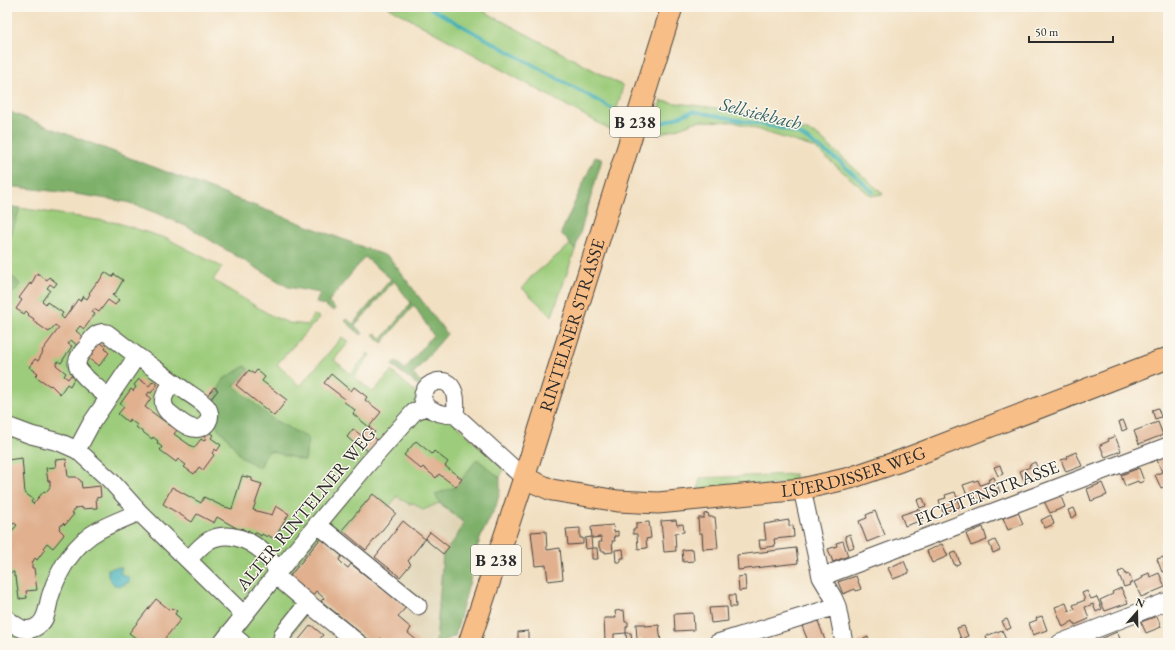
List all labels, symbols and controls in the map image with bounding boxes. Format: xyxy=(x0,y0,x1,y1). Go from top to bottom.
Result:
scale bar xyxy=(1029,18,1113,44)
text: 50 m xyxy=(1035,24,1059,40)
water label: Sellsiekbach xyxy=(716,91,804,136)
road number: B 238 xyxy=(610,107,660,137)
street label: RINTELNER STRASSE xyxy=(534,236,609,415)
street label: ALTER RINTELNER WEG xyxy=(230,422,381,596)
street label: LÜERDISSER WEG xyxy=(780,440,929,502)
street label: FICHTENSTRASSE xyxy=(912,454,1062,531)
road number: B 238 xyxy=(471,545,521,575)
north arrow xyxy=(1117,592,1157,632)
text: N xyxy=(1134,595,1147,611)

